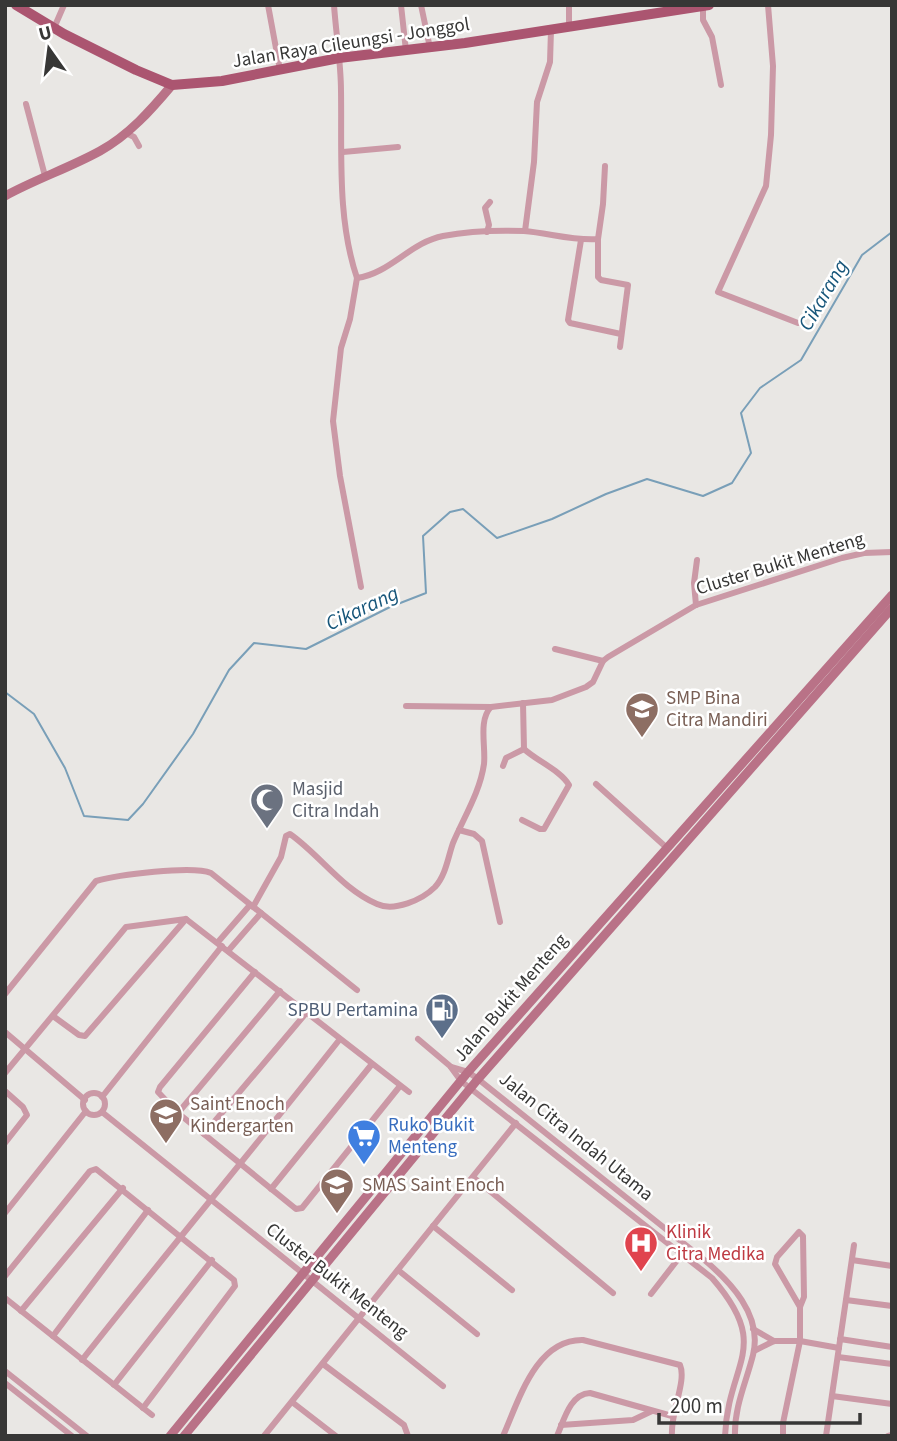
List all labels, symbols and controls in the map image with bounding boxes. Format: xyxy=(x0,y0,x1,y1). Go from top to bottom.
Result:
street label: Jalan Raya Cileungsi - Jonggol xyxy=(231,11,472,75)
north arrow xyxy=(14,14,84,84)
text: U xyxy=(36,19,55,49)
water label: Cikarang xyxy=(791,254,855,336)
street label: Cluster Bukit Menteng xyxy=(693,525,868,602)
water label: Cikarang xyxy=(320,578,404,638)
place label: SMP Bina Citra Mandiri xyxy=(666,685,768,734)
school or university icon: SMP Bina Citra Mandiri xyxy=(623,690,661,739)
place label: Masjid Citra Indah xyxy=(292,776,379,825)
mosque icon: Masjid Citra Indah xyxy=(248,781,286,830)
street label: Jalan Bukit Menteng xyxy=(448,928,575,1068)
fuel station icon: SPBU Pertamina xyxy=(423,991,461,1040)
place label: SPBU Pertamina xyxy=(288,997,418,1024)
street label: Jalan Citra Indah Utama xyxy=(493,1066,659,1208)
place label: Saint Enoch Kindergarten xyxy=(190,1091,294,1140)
school or university icon: Saint Enoch Kindergarten xyxy=(147,1096,185,1145)
place label: Ruko Bukit Menteng xyxy=(388,1112,475,1161)
supermarket icon: Ruko Bukit Menteng xyxy=(345,1117,383,1166)
school or university icon: SMAS Saint Enoch xyxy=(318,1166,356,1215)
place label: SMAS Saint Enoch xyxy=(362,1172,505,1199)
street label: Cluster Bukit Menteng xyxy=(260,1217,414,1346)
place label: Klinik Citra Medika xyxy=(666,1219,765,1268)
hospital icon: Klinik Citra Medika xyxy=(622,1224,660,1273)
scale bar xyxy=(659,1382,860,1426)
text: 200 m xyxy=(670,1391,723,1421)

